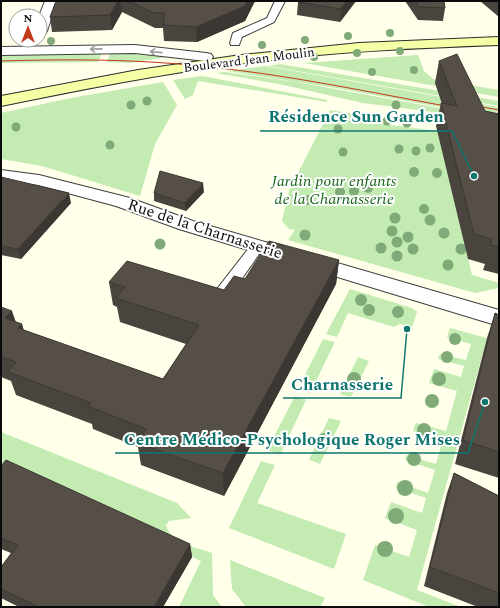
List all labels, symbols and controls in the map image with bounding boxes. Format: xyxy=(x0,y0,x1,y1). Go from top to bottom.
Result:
north arrow xyxy=(8,8,48,48)
text: N xyxy=(24,10,33,27)
street label: Boulevard Jean Moulin xyxy=(182,42,316,78)
one-way arrow xyxy=(90,45,103,53)
one-way arrow xyxy=(150,48,163,55)
callout: Résidence Sun Garden xyxy=(260,102,452,131)
text: Résidence Sun Garden xyxy=(268,104,444,130)
park label: Jardin pour enfants de la Charnasserie xyxy=(271,169,397,211)
street label: Rue de la Charnasserie xyxy=(125,193,285,265)
callout: Charnasserie xyxy=(283,369,401,398)
text: Charnasserie xyxy=(291,372,393,398)
callout: Centre Médico-Psychologique Roger Mises xyxy=(115,424,468,453)
text: Centre Médico-Psychologique Roger Mises xyxy=(124,427,460,453)

